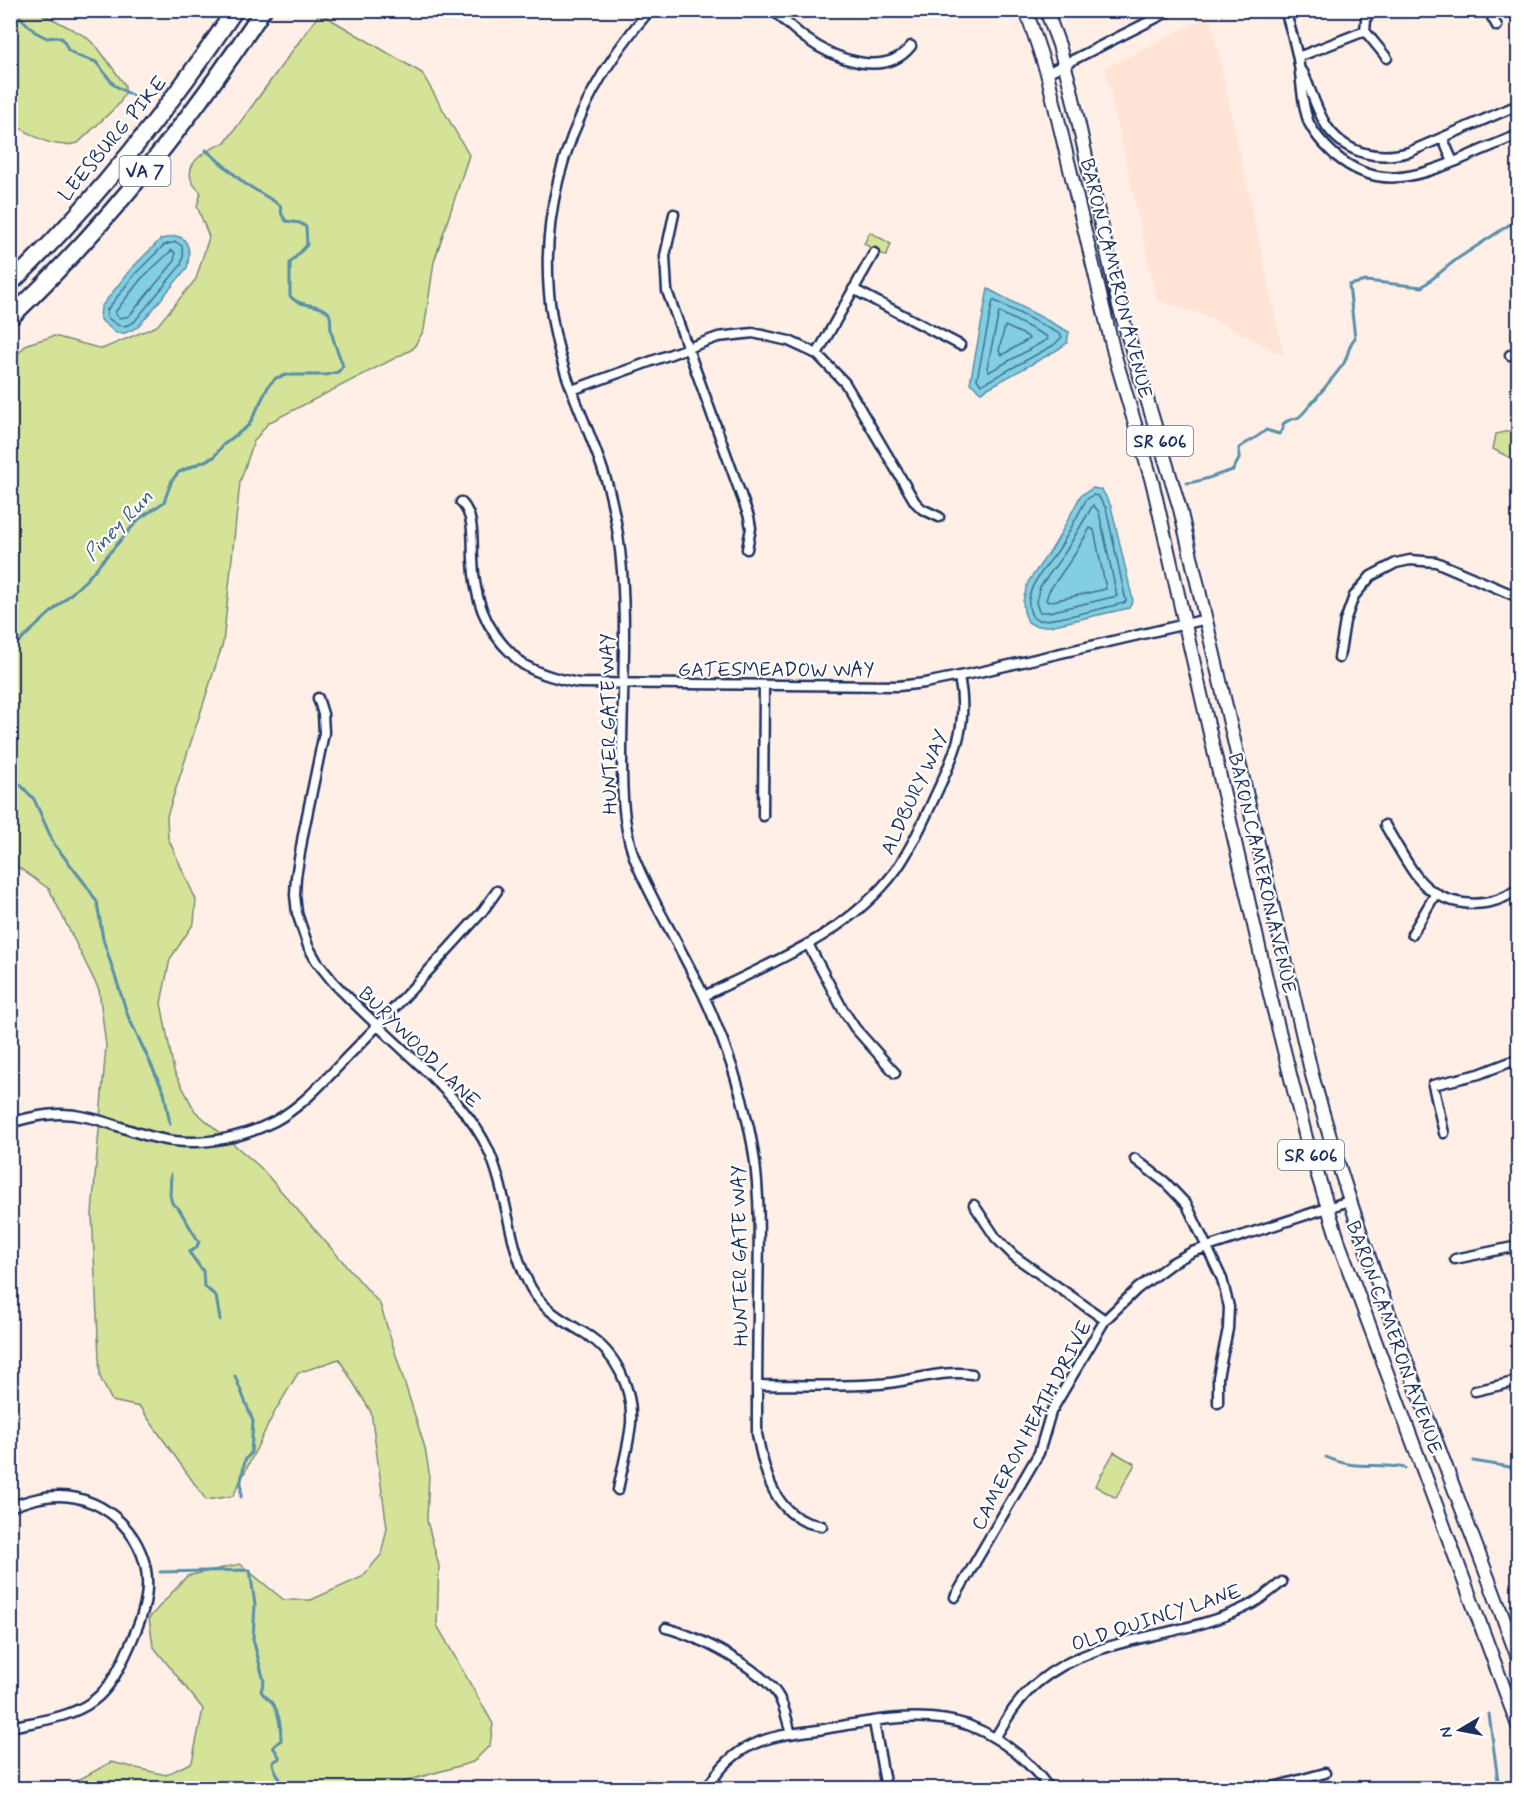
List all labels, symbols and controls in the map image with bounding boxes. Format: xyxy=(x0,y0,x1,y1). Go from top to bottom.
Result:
street label: LEESBURG PIKE xyxy=(53,70,174,207)
road number: VA 7 xyxy=(120,156,170,186)
street label: BARON CAMERON AVENUE xyxy=(1073,156,1158,401)
road number: SR 606 xyxy=(1127,426,1193,456)
water label: Piney Run xyxy=(78,484,160,568)
street label: HUNTER GATE WAY xyxy=(594,633,625,815)
street label: GATESMEADOW WAY xyxy=(678,657,874,684)
street label: ALDBURY WAY xyxy=(875,726,956,859)
street label: BARON CAMERON AVENUE xyxy=(1221,750,1302,996)
street label: BURYWOOD LANE xyxy=(352,981,486,1115)
road number: SR 606 xyxy=(1278,1140,1344,1170)
street label: HUNTER GATE WAY xyxy=(725,1165,756,1347)
street label: BARON CAMERON AVENUE xyxy=(1339,1217,1448,1458)
street label: CAMERON HEATH DRIVE xyxy=(965,1316,1099,1536)
street label: OLD QUINCY LANE xyxy=(1068,1578,1245,1659)
north arrow xyxy=(1430,1700,1490,1760)
text: N xyxy=(1435,1725,1458,1739)

